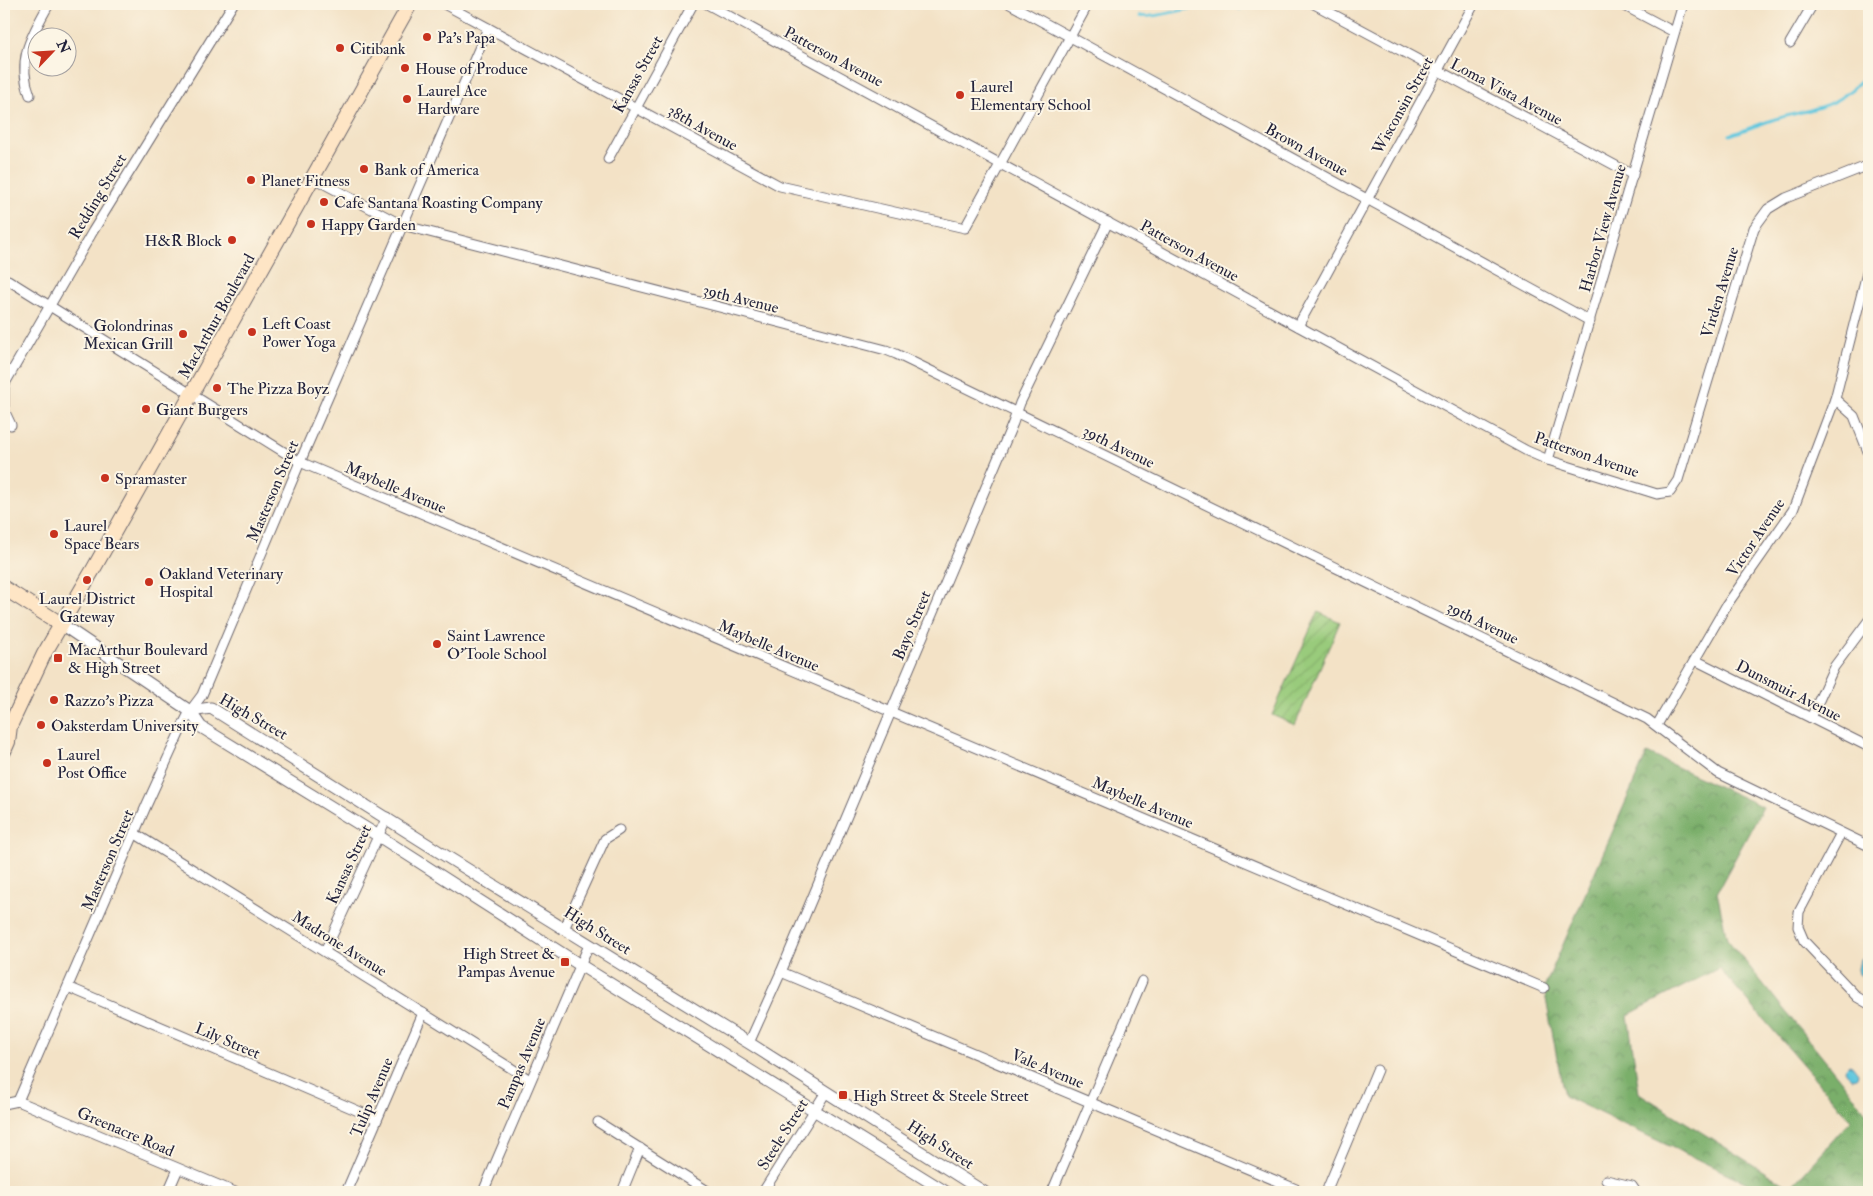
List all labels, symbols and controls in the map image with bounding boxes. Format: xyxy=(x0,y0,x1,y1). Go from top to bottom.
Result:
street label: Patterson Avenue xyxy=(780,22,887,92)
north arrow xyxy=(28,28,78,78)
place label: Pa’s Papa xyxy=(437,28,496,49)
marker: Pa’s Papa xyxy=(421,31,433,43)
street label: Kansas Street xyxy=(608,32,667,117)
text: N xyxy=(53,37,74,56)
place label: Citibank xyxy=(350,39,406,59)
marker: Citibank xyxy=(334,42,346,54)
street label: Wisconsin Street xyxy=(1367,53,1438,159)
street label: Loma Vista Avenue xyxy=(1447,54,1566,130)
place label: House of Produce xyxy=(415,59,528,79)
marker: House of Produce xyxy=(399,62,411,74)
place label: Laurel Elementary School xyxy=(970,77,1091,115)
place label: Laurel Ace Hardware xyxy=(417,81,487,119)
marker: Laurel Elementary School xyxy=(954,89,966,101)
marker: Laurel Ace Hardware xyxy=(401,93,413,105)
street label: 38th Avenue xyxy=(664,100,741,155)
street label: Brown Avenue xyxy=(1262,119,1352,181)
street label: Redding Street xyxy=(65,150,131,243)
place label: Bank of America xyxy=(374,160,479,180)
street label: Harbor View Avenue xyxy=(1575,162,1631,295)
marker: Bank of America xyxy=(358,163,370,175)
place label: Planet Fitness xyxy=(261,171,350,191)
marker: Planet Fitness xyxy=(245,174,257,186)
place label: Cafe Santana Roasting Company xyxy=(334,193,543,214)
marker: Cafe Santana Roasting Company xyxy=(318,196,330,208)
place label: Happy Garden xyxy=(321,215,416,236)
street label: Patterson Avenue xyxy=(1137,216,1243,286)
marker: Happy Garden xyxy=(305,218,317,230)
place label: H&R Block xyxy=(144,231,222,251)
marker: H&R Block xyxy=(226,234,238,246)
street label: Virden Avenue xyxy=(1697,244,1743,340)
street label: MacArthur Boulevard xyxy=(174,250,260,383)
street label: 39th Avenue xyxy=(701,280,781,318)
place label: Left Coast Power Yoga xyxy=(262,314,336,352)
place label: Golondrinas Mexican Grill xyxy=(83,316,173,354)
marker: Left Coast Power Yoga xyxy=(246,326,258,338)
marker: Golondrinas Mexican Grill xyxy=(177,328,189,340)
place label: The Pizza Boyz xyxy=(227,379,329,399)
marker: The Pizza Boyz xyxy=(211,382,223,394)
place label: Giant Burgers xyxy=(156,400,248,420)
marker: Giant Burgers xyxy=(140,403,152,415)
street label: 39th Avenue xyxy=(1079,421,1158,473)
street label: Patterson Avenue xyxy=(1532,428,1642,482)
street label: Masterson Street xyxy=(242,437,303,545)
street label: Maybelle Avenue xyxy=(342,458,449,518)
place label: Spramaster xyxy=(115,469,187,490)
marker: Spramaster xyxy=(99,472,111,484)
street label: Victor Avenue xyxy=(1722,494,1790,581)
place label: Laurel Space Bears xyxy=(64,516,139,555)
marker: Laurel Space Bears xyxy=(48,528,60,540)
place label: Oakland Veterinary Hospital xyxy=(159,564,284,603)
marker: Laurel District Gateway xyxy=(81,574,93,586)
marker: Oakland Veterinary Hospital xyxy=(143,576,155,588)
street label: Bayo Street xyxy=(888,588,935,663)
place label: Laurel District Gateway xyxy=(39,589,135,627)
street label: 39th Avenue xyxy=(1443,597,1522,649)
street label: Maybelle Avenue xyxy=(715,616,822,676)
place label: Saint Lawrence O'Toole School xyxy=(447,626,547,664)
marker: Saint Lawrence O'Toole School xyxy=(431,638,443,650)
place label: MacArthur Boulevard & High Street xyxy=(68,640,208,678)
marker: MacArthur Boulevard & High Street xyxy=(52,652,64,664)
street label: Dunsmuir Avenue xyxy=(1733,656,1845,726)
street label: High Street xyxy=(216,689,291,744)
place label: Razzo's Pizza xyxy=(64,691,154,711)
marker: Razzo's Pizza xyxy=(48,694,60,706)
place label: Oaksterdam University xyxy=(51,716,199,736)
marker: Oaksterdam University xyxy=(35,719,47,731)
place label: Laurel Post Office xyxy=(57,745,127,783)
marker: Laurel Post Office xyxy=(41,757,53,769)
street label: Maybelle Avenue xyxy=(1089,773,1196,833)
street label: Masterson Street xyxy=(77,806,138,914)
street label: Kansas Street xyxy=(322,821,376,907)
street label: High Street xyxy=(560,902,635,959)
street label: Madrone Avenue xyxy=(288,907,391,981)
place label: High Street & Pampas Avenue xyxy=(457,944,555,983)
marker: High Street & Pampas Avenue xyxy=(559,956,571,968)
street label: Pampas Avenue xyxy=(494,1014,551,1113)
street label: Lily Street xyxy=(192,1018,263,1064)
street label: Vale Avenue xyxy=(1008,1045,1087,1093)
street label: Tulip Avenue xyxy=(346,1054,399,1141)
place label: High Street & Steele Street xyxy=(853,1086,1029,1106)
marker: High Street & Steele Street xyxy=(837,1089,849,1101)
street label: Steele Street xyxy=(753,1095,813,1174)
street label: Greenacre Road xyxy=(74,1103,177,1161)
street label: High Street xyxy=(903,1116,978,1174)

